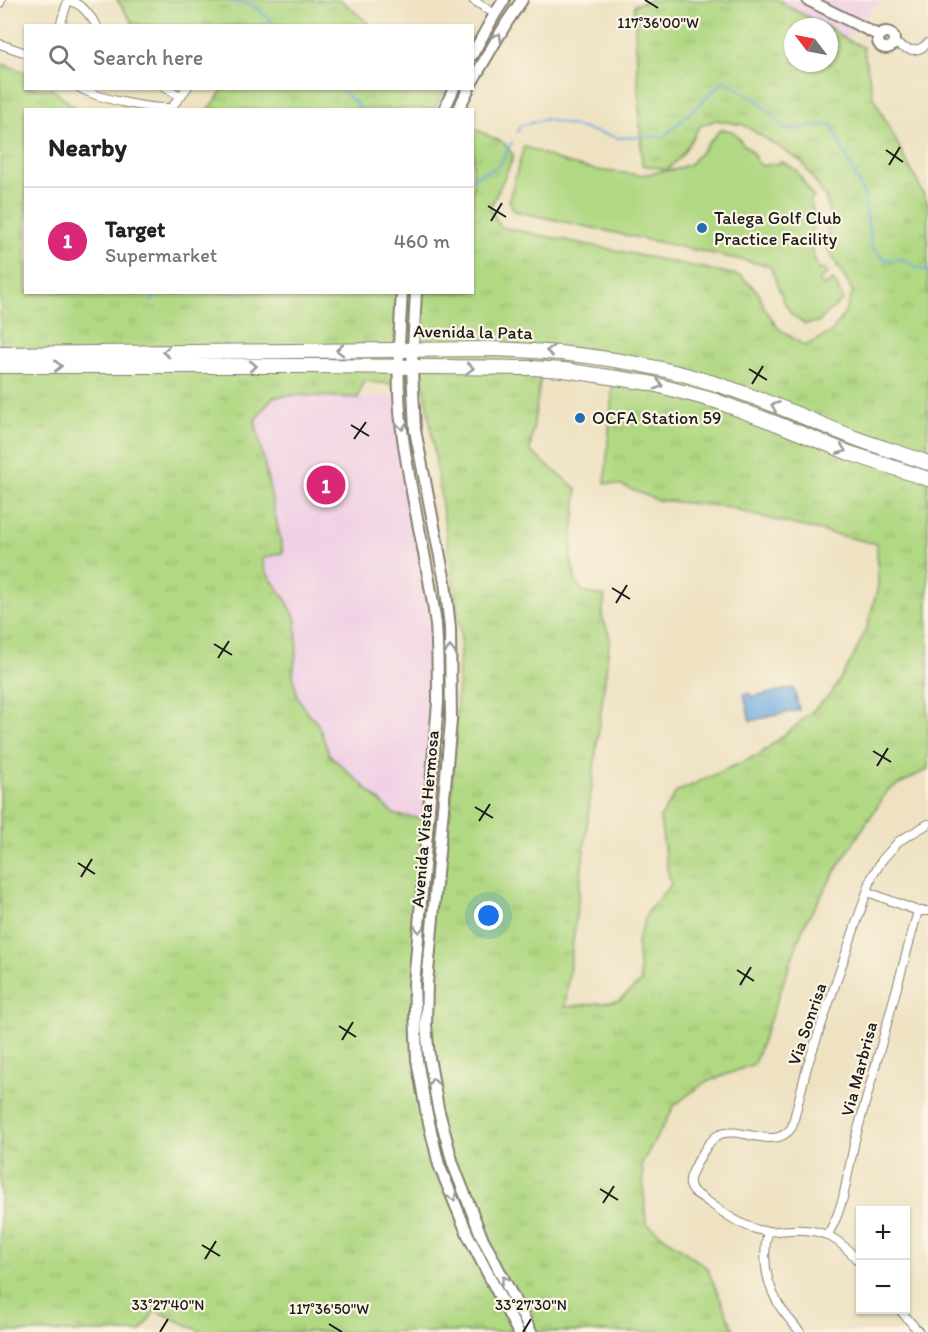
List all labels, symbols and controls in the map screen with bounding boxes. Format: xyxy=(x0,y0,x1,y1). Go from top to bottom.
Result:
text: 117°36'00"W xyxy=(617,14,699,32)
north arrow xyxy=(784,18,838,72)
search box xyxy=(24,24,474,90)
one-way arrow xyxy=(491,33,502,43)
icon: search xyxy=(45,41,78,74)
text: Search here xyxy=(93,44,203,71)
text: Nearby xyxy=(48,131,127,163)
place label: Talega Golf Club Practice Facility xyxy=(714,207,841,250)
text: Target xyxy=(105,216,165,243)
marker: Talega Golf Club Practice Facility xyxy=(695,221,709,235)
text: 1 xyxy=(63,229,72,253)
text: 460 m xyxy=(394,229,450,253)
text: Supermarket xyxy=(105,243,217,267)
street label: Avenida la Pata xyxy=(413,320,533,344)
one-way arrow xyxy=(336,344,345,356)
one-way arrow xyxy=(545,345,554,358)
one-way arrow xyxy=(162,346,171,359)
one-way arrow xyxy=(54,360,63,372)
one-way arrow xyxy=(249,360,258,372)
one-way arrow xyxy=(466,362,475,374)
one-way arrow xyxy=(653,378,663,391)
one-way arrow xyxy=(770,400,781,413)
place label: OCFA Station 59 xyxy=(592,407,721,429)
marker: OCFA Station 59 xyxy=(573,411,587,425)
one-way arrow xyxy=(395,421,408,430)
one-way arrow xyxy=(836,443,847,455)
pin: 1 xyxy=(306,462,346,508)
one-way arrow xyxy=(444,646,457,655)
street label: Avenida Vista Hermosa xyxy=(406,729,444,909)
your location xyxy=(474,901,503,930)
one-way arrow xyxy=(413,924,426,933)
street label: Via Sonrisa xyxy=(783,980,831,1068)
street label: Via Marbrisa xyxy=(836,1019,882,1119)
one-way arrow xyxy=(428,1077,440,1086)
one-way arrow xyxy=(446,1191,458,1202)
map controls xyxy=(856,1206,910,1314)
button: + xyxy=(856,1206,910,1260)
button: − xyxy=(856,1260,910,1314)
one-way arrow xyxy=(500,1275,512,1286)
text: 33°27'40"N xyxy=(132,1296,204,1314)
text: 33°27'30"N xyxy=(495,1296,567,1314)
text: 117°36'50"W xyxy=(289,1300,369,1318)

